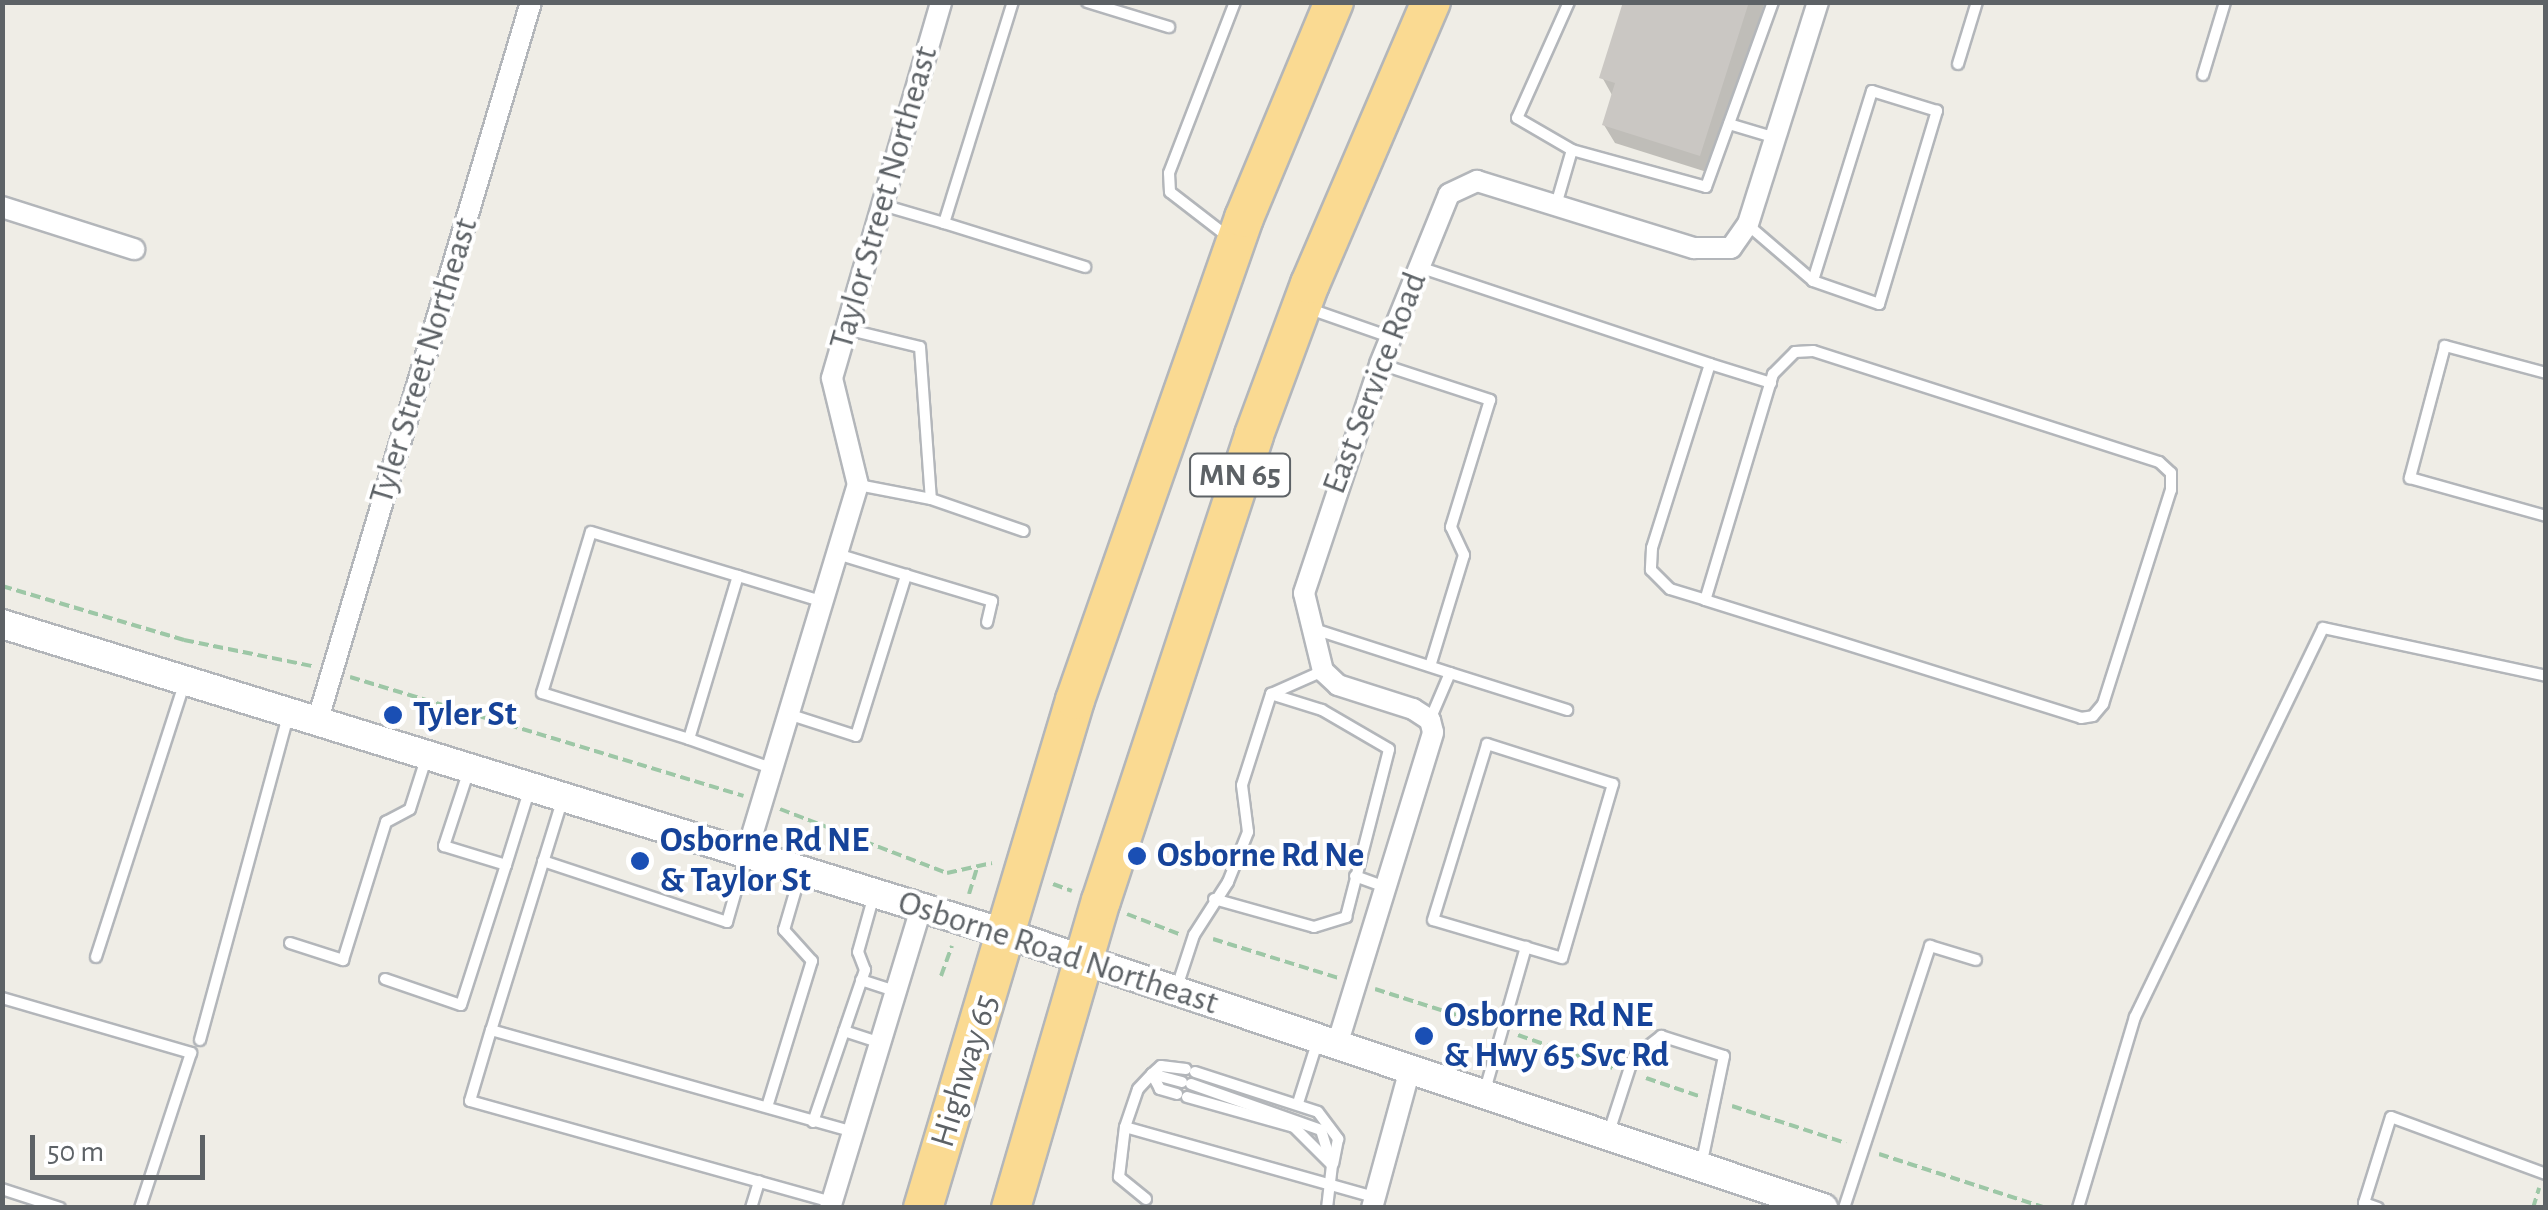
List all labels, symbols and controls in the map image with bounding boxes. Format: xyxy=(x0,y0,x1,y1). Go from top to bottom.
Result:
street label: Taylor Street Northeast xyxy=(821,42,947,354)
street label: Tyler Street Northeast xyxy=(361,213,487,509)
street label: East Service Road xyxy=(1313,266,1437,500)
road number: MN 65 xyxy=(1188,448,1292,502)
place label: Tyler St xyxy=(413,694,516,736)
marker: Tyler St xyxy=(382,704,404,726)
place label: Osborne Rd NE & Taylor St xyxy=(660,820,869,902)
place label: Osborne Rd Ne xyxy=(1157,835,1364,877)
marker: Osborne Rd Ne xyxy=(1126,845,1148,867)
marker: Osborne Rd NE & Taylor St xyxy=(629,850,651,872)
street label: Osborne Road Northeast xyxy=(893,881,1223,1025)
street label: Highway 65 xyxy=(922,990,1008,1152)
place label: Osborne Rd NE & Hwy 65 Svc Rd xyxy=(1444,995,1669,1077)
marker: Osborne Rd NE & Hwy 65 Svc Rd xyxy=(1413,1025,1435,1047)
scale bar xyxy=(35,1115,210,1177)
text: 50 m xyxy=(47,1137,104,1167)

